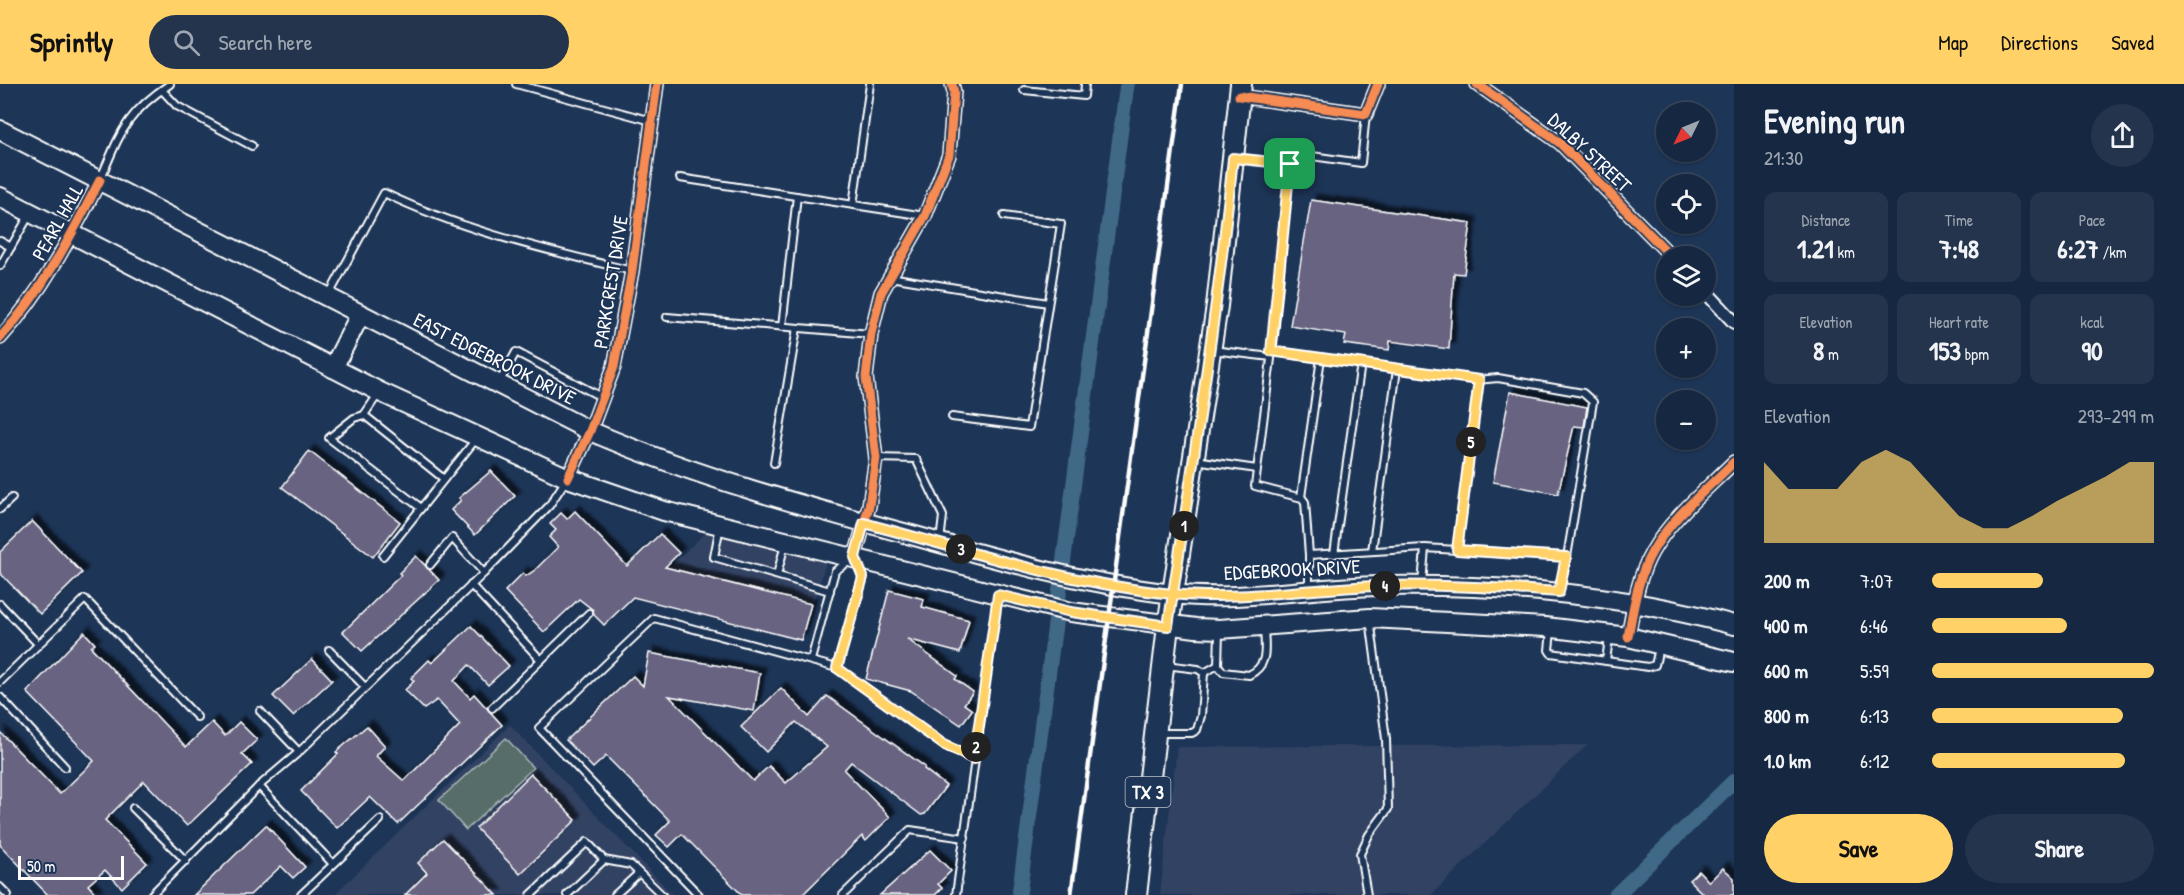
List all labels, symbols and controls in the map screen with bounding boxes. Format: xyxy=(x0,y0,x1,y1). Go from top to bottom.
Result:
search box xyxy=(149,15,569,69)
text: Sprintly xyxy=(30,23,113,61)
icon: search xyxy=(170,26,203,59)
text: Search here xyxy=(218,27,312,57)
text: Map xyxy=(1938,28,1968,57)
text: Directions xyxy=(2001,28,2078,57)
text: Saved xyxy=(2111,28,2154,57)
text: Evening run xyxy=(1764,99,1905,143)
north arrow xyxy=(1656,102,1716,162)
map controls xyxy=(1656,102,1716,450)
button: share xyxy=(2091,104,2154,167)
street label: DALBY STREET xyxy=(1542,106,1638,198)
pin xyxy=(1264,138,1315,189)
text: 21:30 xyxy=(1764,144,1803,171)
icon: arrive xyxy=(1273,147,1306,180)
button: locate xyxy=(1656,174,1716,234)
street label: PEARL HALL xyxy=(25,179,89,265)
text: Distance xyxy=(1802,209,1850,231)
text: Time xyxy=(1945,209,1973,231)
text: Pace xyxy=(2079,209,2105,231)
street label: PARKCREST DRIVE xyxy=(586,213,634,350)
text: 1.21 xyxy=(1797,231,1834,266)
text: 7:48 xyxy=(1939,231,1979,266)
text: 6:27 xyxy=(2057,231,2099,266)
text: km xyxy=(1834,241,1855,263)
text: /km xyxy=(2099,241,2127,263)
button: layers xyxy=(1656,246,1716,306)
street label: EAST EDGEBROOK DRIVE xyxy=(409,305,581,411)
text: Elevation xyxy=(1799,311,1853,333)
text: Heart rate xyxy=(1929,311,1989,333)
text: kcal xyxy=(2080,311,2104,333)
button: + xyxy=(1656,318,1716,378)
text: 8 xyxy=(1813,333,1824,368)
text: 153 xyxy=(1929,333,1961,368)
text: 90 xyxy=(2081,333,2103,368)
text: m xyxy=(1824,343,1839,365)
text: bpm xyxy=(1961,343,1989,365)
button: − xyxy=(1656,390,1716,450)
text: Elevation xyxy=(1764,402,1830,429)
text: 293–299 m xyxy=(2078,402,2154,429)
pin: 5 xyxy=(1456,427,1486,457)
text: 5 xyxy=(1468,431,1474,453)
pin: 1 xyxy=(1169,511,1199,541)
text: 1 xyxy=(1181,515,1187,537)
pin: 3 xyxy=(946,534,976,564)
text: 3 xyxy=(957,538,965,560)
street label: EDGEBROOK DRIVE xyxy=(1223,552,1361,586)
text: 200 m xyxy=(1764,567,1809,594)
text: 7:07 xyxy=(1860,567,1893,594)
pin: 4 xyxy=(1370,571,1400,601)
text: 4 xyxy=(1382,575,1388,597)
text: 400 m xyxy=(1764,612,1808,639)
text: 6:46 xyxy=(1860,612,1888,639)
text: 600 m xyxy=(1764,657,1808,684)
text: 5:59 xyxy=(1860,657,1889,684)
text: 800 m xyxy=(1764,702,1809,729)
text: 6:13 xyxy=(1860,702,1889,729)
pin: 2 xyxy=(961,732,991,762)
text: 2 xyxy=(972,736,980,758)
text: 1.0 km xyxy=(1764,747,1811,774)
text: 6:12 xyxy=(1860,747,1889,774)
road number: TX 3 xyxy=(1126,777,1170,807)
button: Save xyxy=(1764,814,1953,883)
button: Share xyxy=(1965,814,2154,883)
scale bar xyxy=(18,853,124,880)
text: 50 m xyxy=(27,855,56,877)

